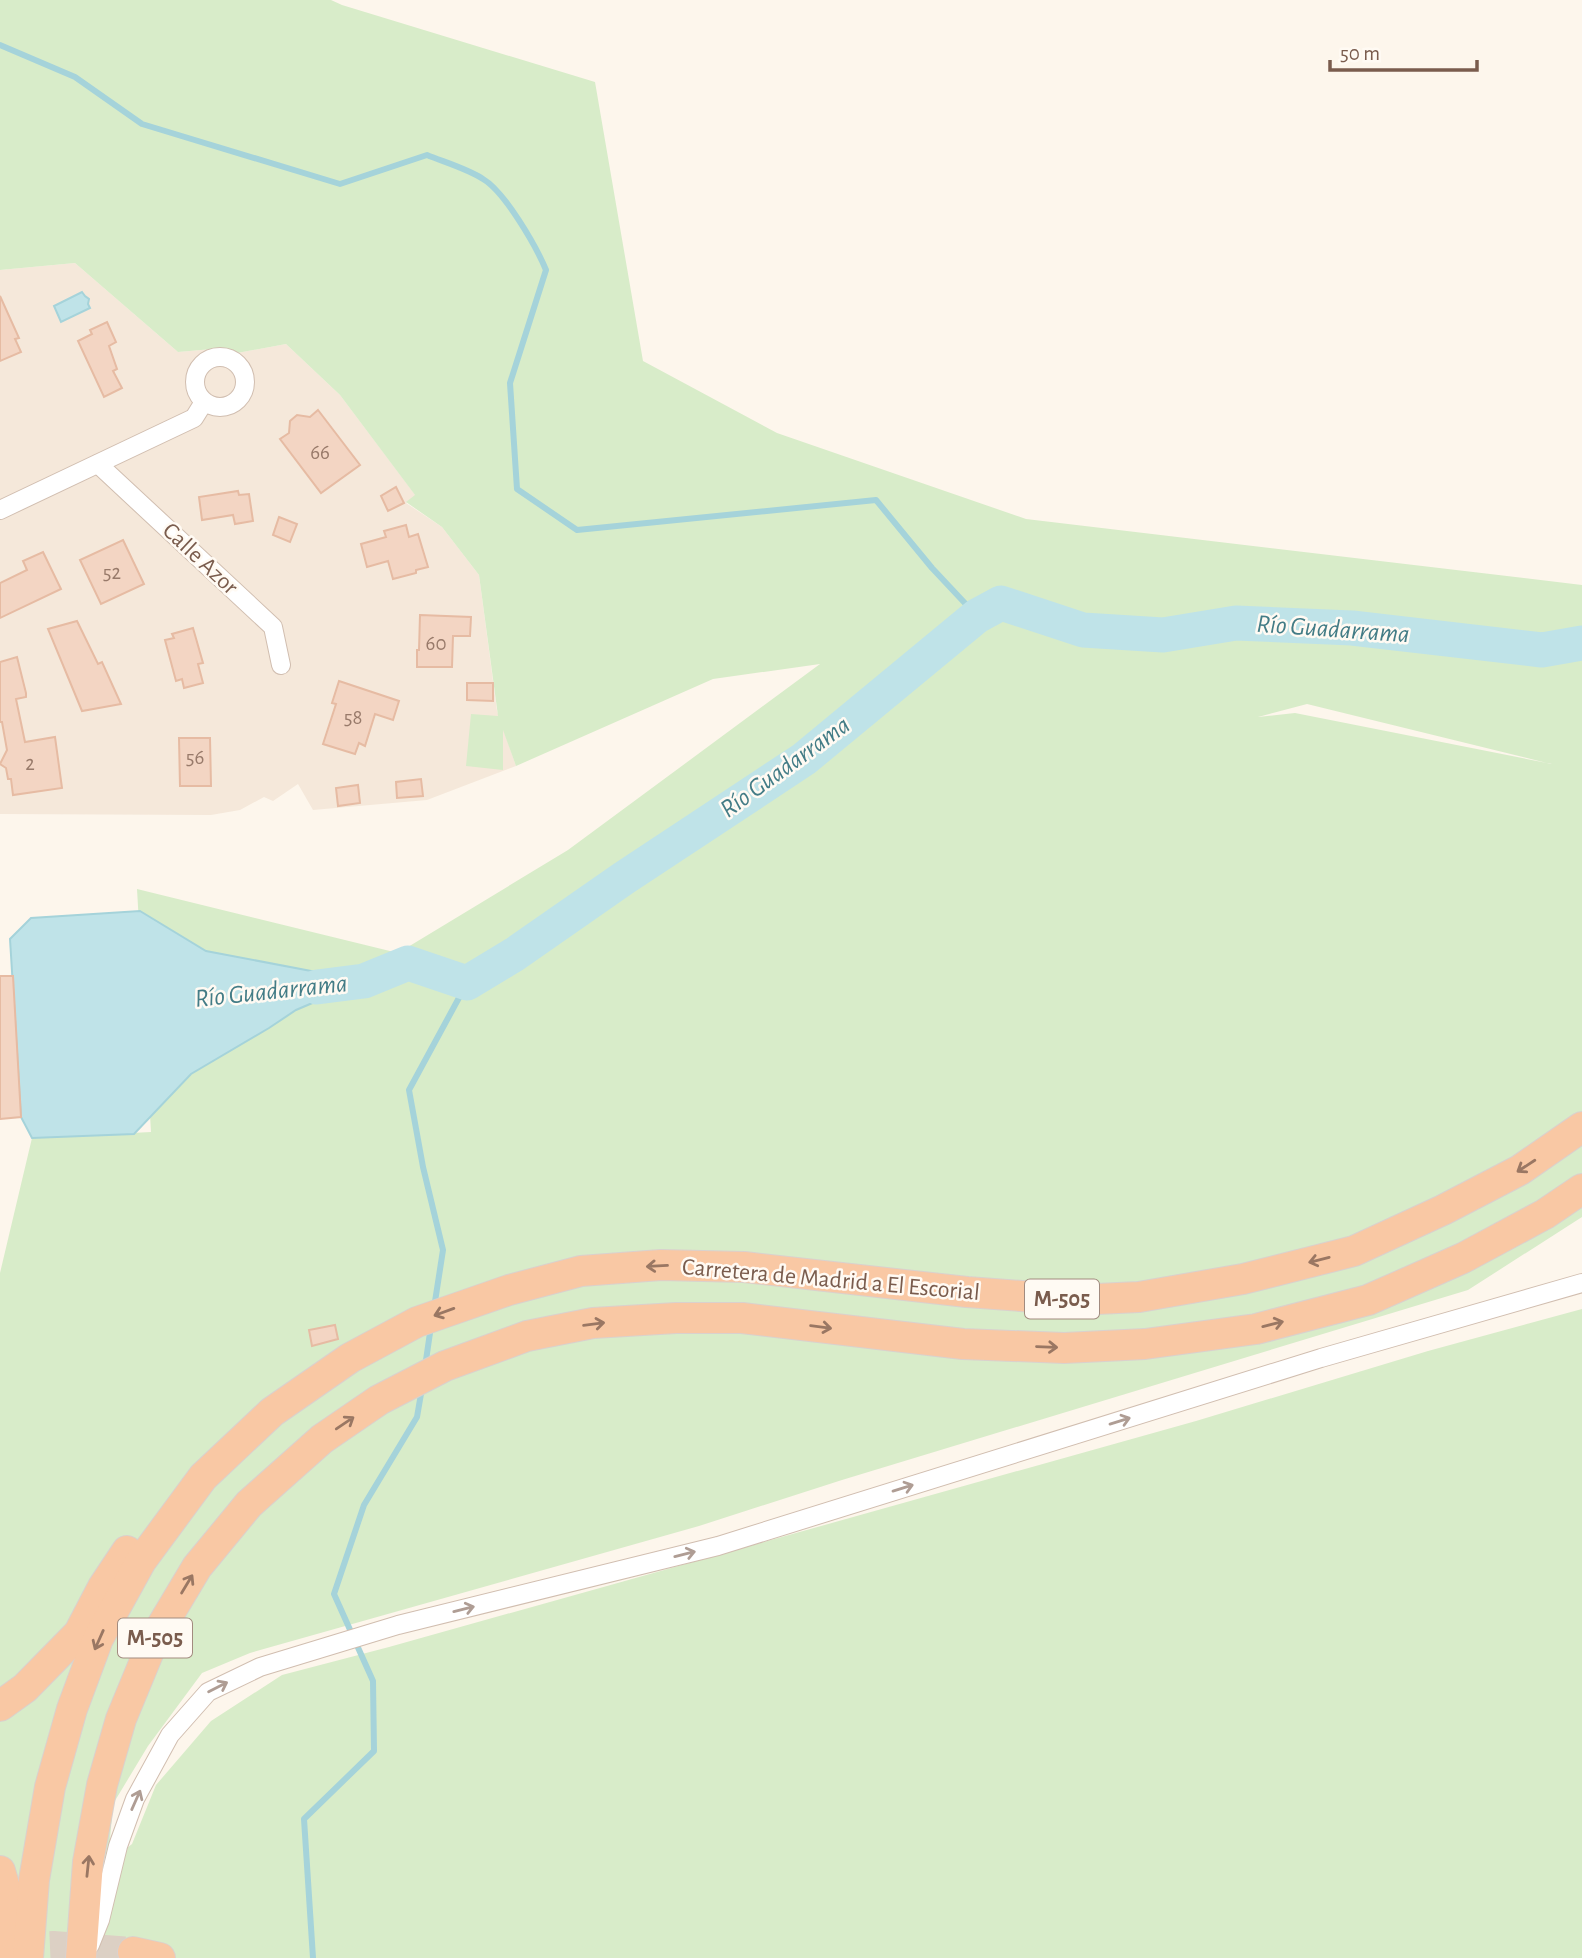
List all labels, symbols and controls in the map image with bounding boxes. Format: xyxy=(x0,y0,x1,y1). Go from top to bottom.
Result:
scale bar xyxy=(1330,28,1477,72)
text: 50 m xyxy=(1340,43,1380,64)
house number: 66 xyxy=(310,442,330,463)
street label: Calle Azor xyxy=(158,518,242,600)
house number: 52 xyxy=(103,562,121,583)
water label: Río Guadarrama xyxy=(1256,611,1410,647)
house number: 60 xyxy=(426,633,446,654)
house number: 58 xyxy=(344,707,362,728)
water label: Río Guadarrama xyxy=(715,711,855,823)
house number: 56 xyxy=(186,747,204,768)
house number: 2 xyxy=(25,753,35,774)
water label: Río Guadarrama xyxy=(193,970,349,1012)
one-way arrow xyxy=(1516,1159,1536,1173)
one-way arrow xyxy=(1308,1254,1330,1267)
street label: Carretera de Madrid a El Escorial xyxy=(681,1255,981,1305)
one-way arrow xyxy=(645,1260,668,1273)
road number: M-505 xyxy=(1025,1280,1099,1318)
one-way arrow xyxy=(434,1307,456,1319)
one-way arrow xyxy=(582,1317,605,1330)
one-way arrow xyxy=(1261,1317,1284,1330)
one-way arrow xyxy=(809,1320,831,1333)
one-way arrow xyxy=(1035,1341,1058,1354)
one-way arrow xyxy=(1109,1413,1131,1426)
one-way arrow xyxy=(335,1416,354,1430)
one-way arrow xyxy=(892,1481,914,1494)
one-way arrow xyxy=(673,1547,696,1560)
one-way arrow xyxy=(180,1575,194,1595)
one-way arrow xyxy=(453,1601,475,1614)
road number: M-505 xyxy=(118,1618,192,1658)
one-way arrow xyxy=(92,1629,105,1651)
one-way arrow xyxy=(207,1680,228,1694)
one-way arrow xyxy=(130,1790,143,1811)
one-way arrow xyxy=(82,1855,95,1877)

